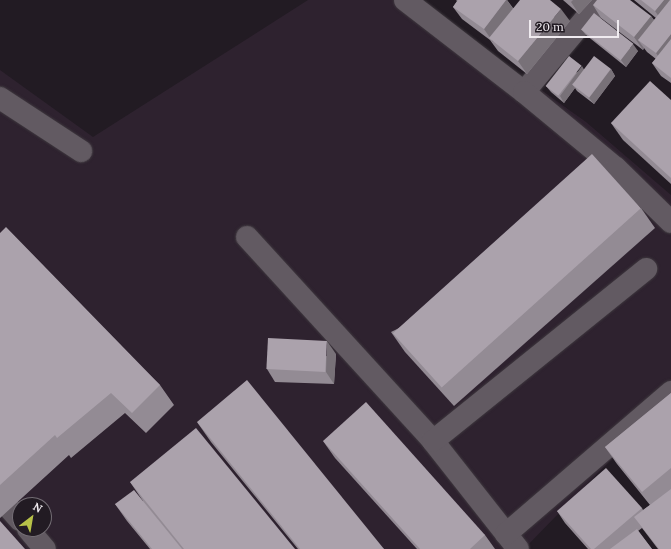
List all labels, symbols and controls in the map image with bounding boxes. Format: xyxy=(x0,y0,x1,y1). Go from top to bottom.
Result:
scale bar xyxy=(531,12,621,38)
text: 20 m xyxy=(536,19,564,34)
north arrow xyxy=(12,497,52,537)
text: N xyxy=(30,499,45,516)

